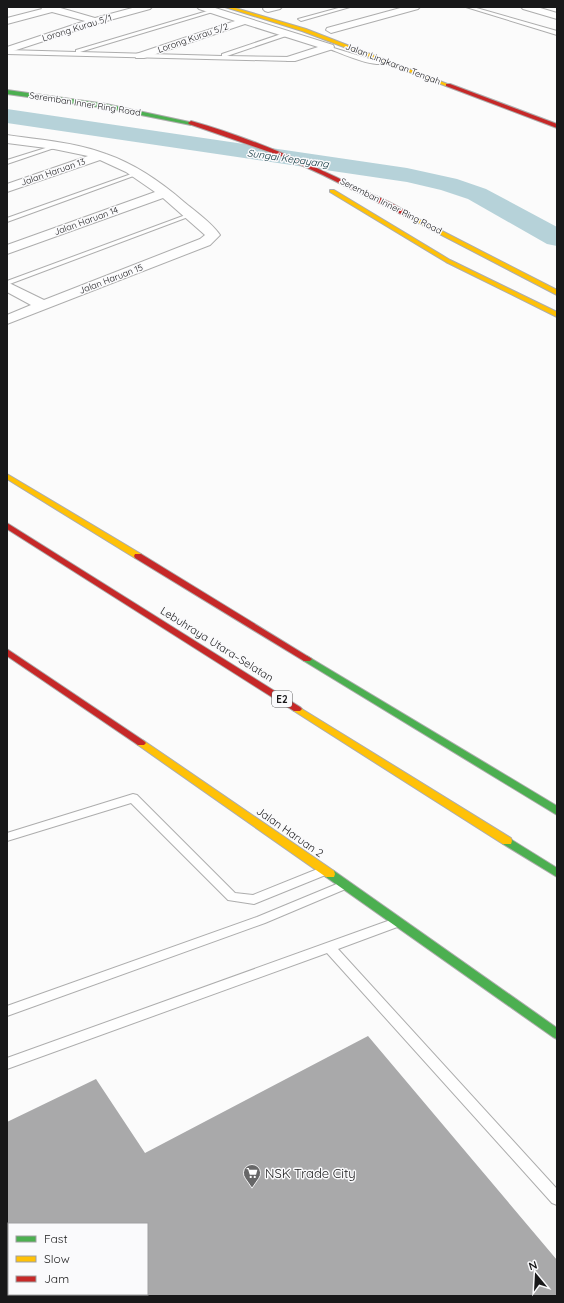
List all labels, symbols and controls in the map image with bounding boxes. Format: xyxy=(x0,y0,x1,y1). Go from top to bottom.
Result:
street label: Lorong Kurau 5/1 xyxy=(41,12,113,43)
street label: Lorong Kurau 5/2 xyxy=(156,20,230,55)
street label: Jalan Lingkaran Tengah xyxy=(344,40,442,87)
street label: Seremban Inner Ring Road xyxy=(29,89,141,118)
water label: Sungai Kepayang xyxy=(246,146,330,171)
street label: Jalan Haruan 13 xyxy=(19,155,87,188)
street label: Seremban Inner Ring Road xyxy=(339,175,444,236)
street label: Jalan Haruan 14 xyxy=(52,204,120,237)
street label: Jalan Haruan 15 xyxy=(77,261,144,296)
street label: Lebuhraya Utara–Selatan xyxy=(158,603,276,685)
road number: E2 xyxy=(272,691,292,707)
street label: Jalan Haruan 2 xyxy=(254,804,326,860)
supermarket icon: NSK Trade City xyxy=(242,1163,262,1188)
place label: NSK Trade City xyxy=(265,1165,356,1181)
legend xyxy=(8,1223,148,1295)
text: Fast xyxy=(44,1231,68,1246)
text: Slow xyxy=(44,1251,70,1266)
north arrow xyxy=(516,1255,556,1295)
text: N xyxy=(527,1258,539,1273)
text: Jam xyxy=(44,1271,69,1286)

